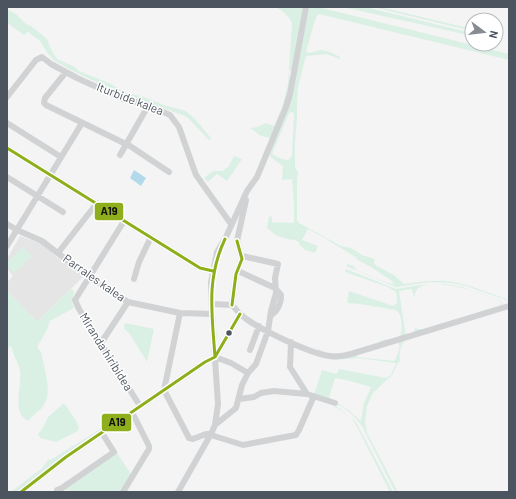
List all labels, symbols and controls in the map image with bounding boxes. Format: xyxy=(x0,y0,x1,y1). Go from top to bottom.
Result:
north arrow xyxy=(464,12,504,52)
text: N xyxy=(487,29,501,40)
street label: Iturbide kalea xyxy=(95,79,166,117)
line badge: A19 xyxy=(94,202,124,221)
text: A19 xyxy=(100,204,118,217)
street label: Parrales kalea xyxy=(61,251,128,304)
street label: Miranda hiribidea xyxy=(77,310,136,393)
unlabelled marker xyxy=(224,328,234,338)
line badge: A19 xyxy=(101,413,132,432)
text: A19 xyxy=(108,415,126,428)

